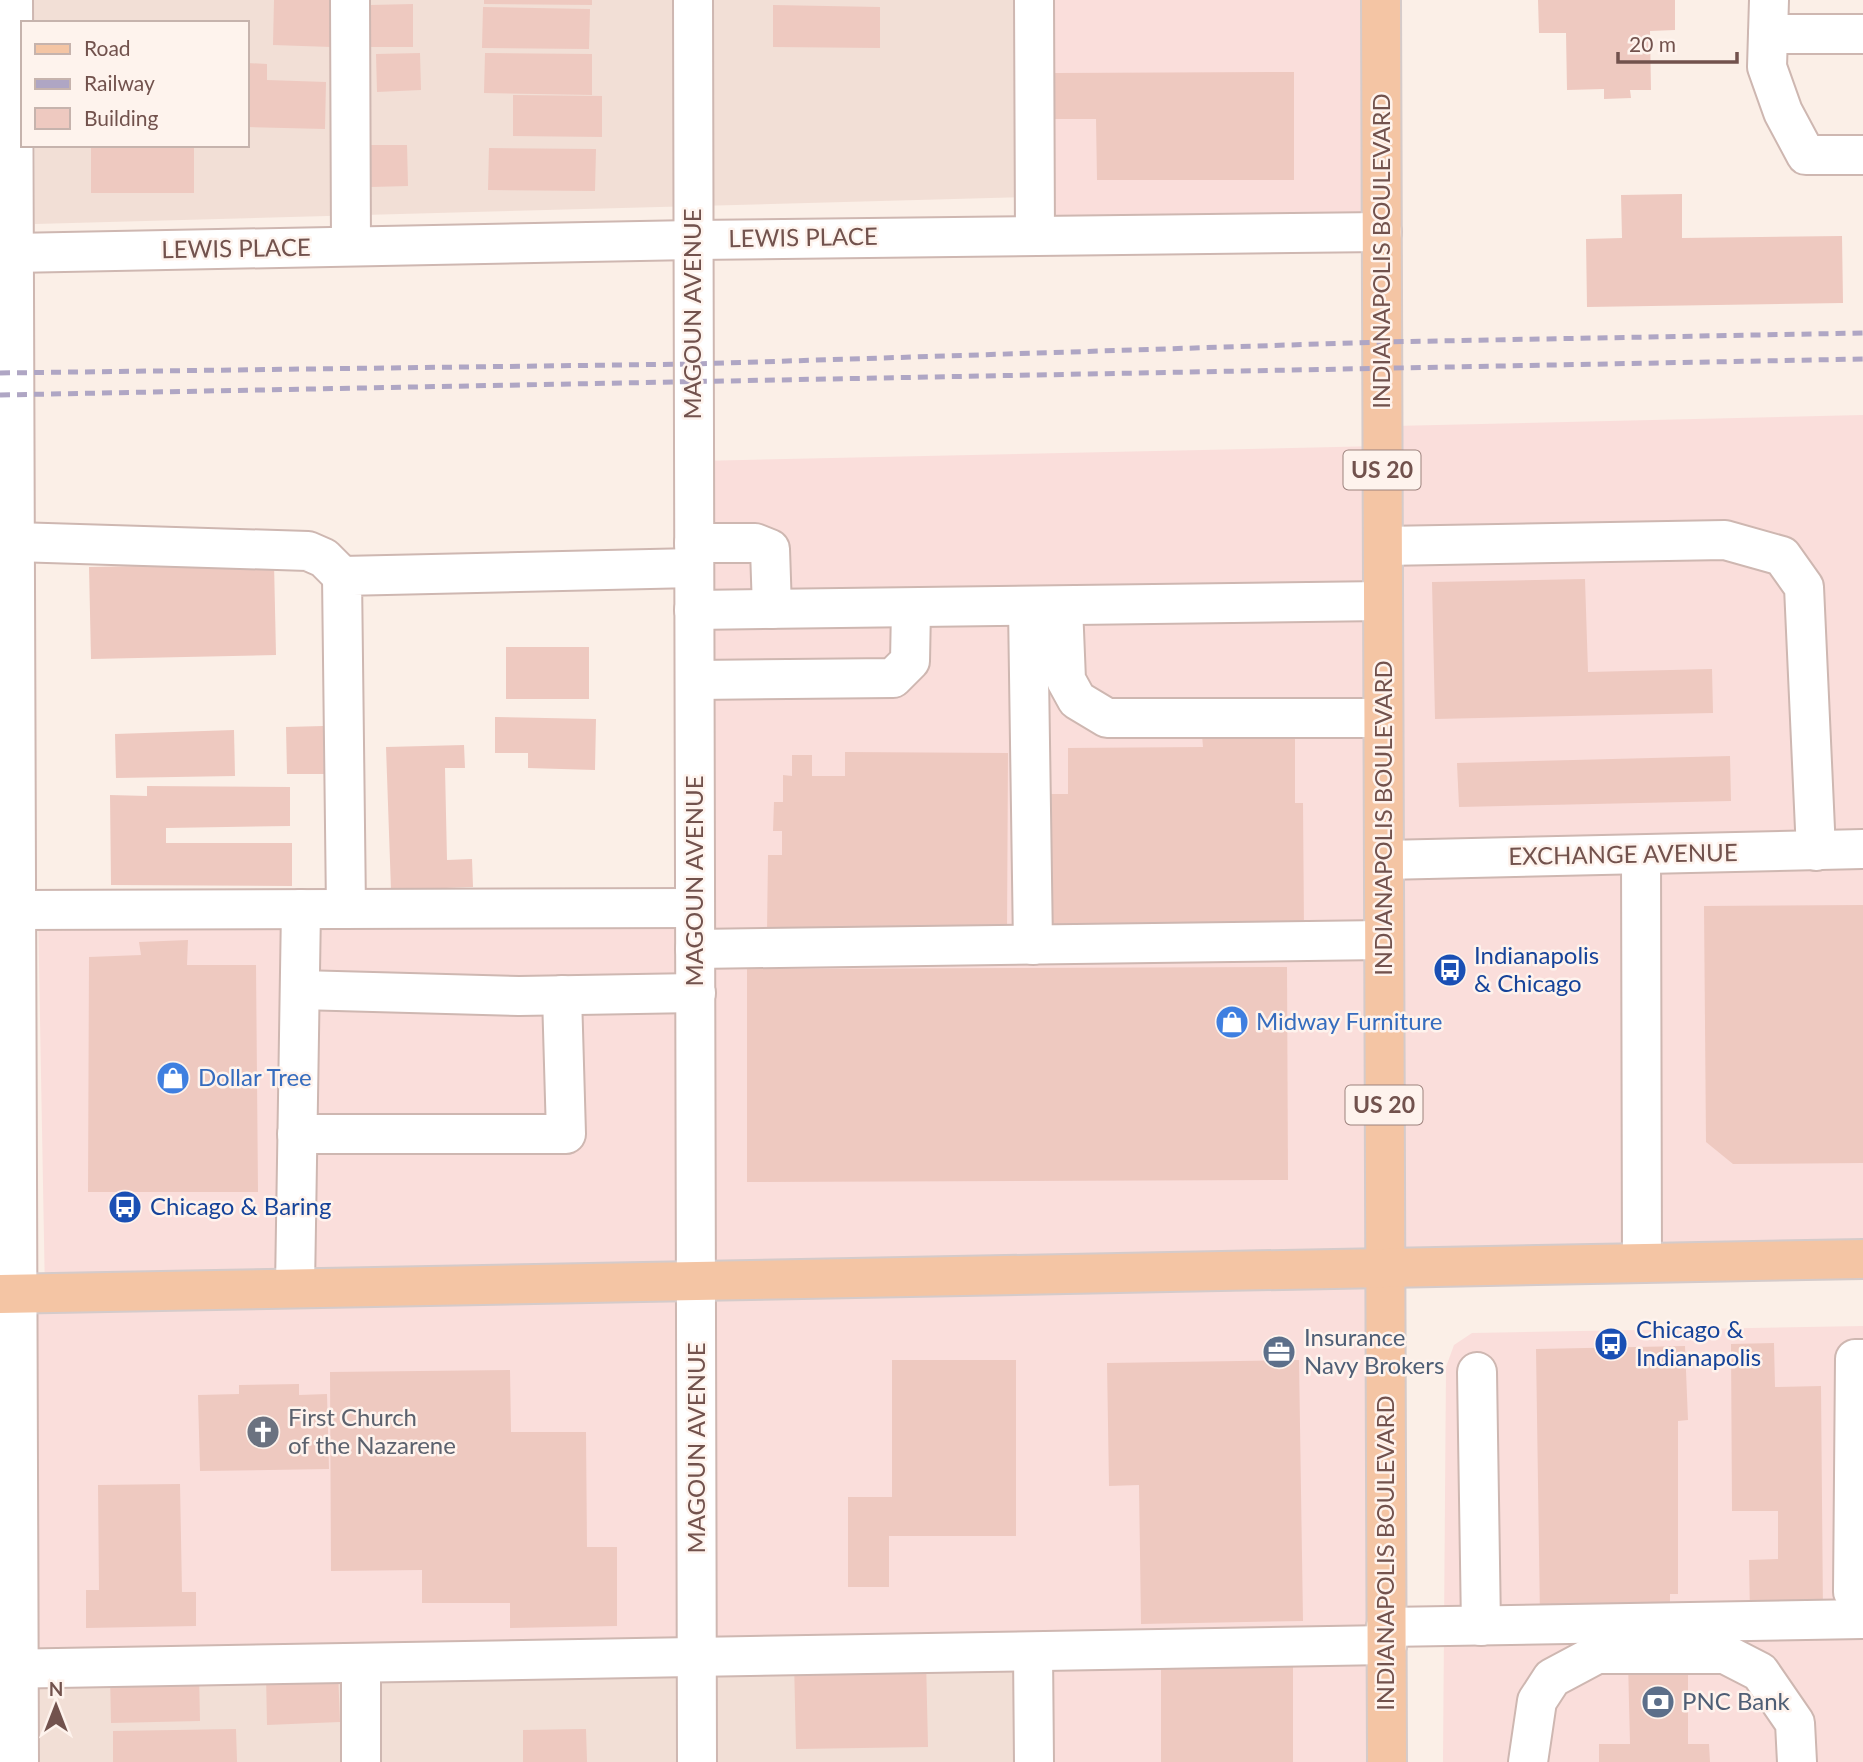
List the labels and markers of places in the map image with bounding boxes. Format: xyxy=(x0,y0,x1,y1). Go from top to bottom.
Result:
place label: Indianapolis & Chicago xyxy=(1474,940,1599,997)
bus stop icon: Indianapolis & Chicago xyxy=(1431,951,1469,989)
shop icon: Midway Furniture xyxy=(1213,1003,1251,1041)
place label: Midway Furniture xyxy=(1256,1006,1442,1035)
shop icon: Dollar Tree xyxy=(154,1059,192,1097)
place label: Dollar Tree xyxy=(198,1062,312,1091)
bus stop icon: Chicago & Baring xyxy=(106,1188,144,1226)
place label: Chicago & Baring xyxy=(150,1191,331,1220)
place label: Chicago & Indianapolis xyxy=(1636,1314,1761,1371)
place label: Insurance Navy Brokers xyxy=(1304,1322,1444,1379)
bus stop icon: Chicago & Indianapolis xyxy=(1592,1325,1630,1363)
office icon: Insurance Navy Brokers xyxy=(1260,1333,1298,1371)
place label: First Church of the Nazarene xyxy=(288,1402,456,1459)
church icon: First Church of the Nazarene xyxy=(244,1413,282,1451)
bank icon: PNC Bank xyxy=(1639,1683,1677,1721)
place label: PNC Bank xyxy=(1682,1686,1791,1715)

